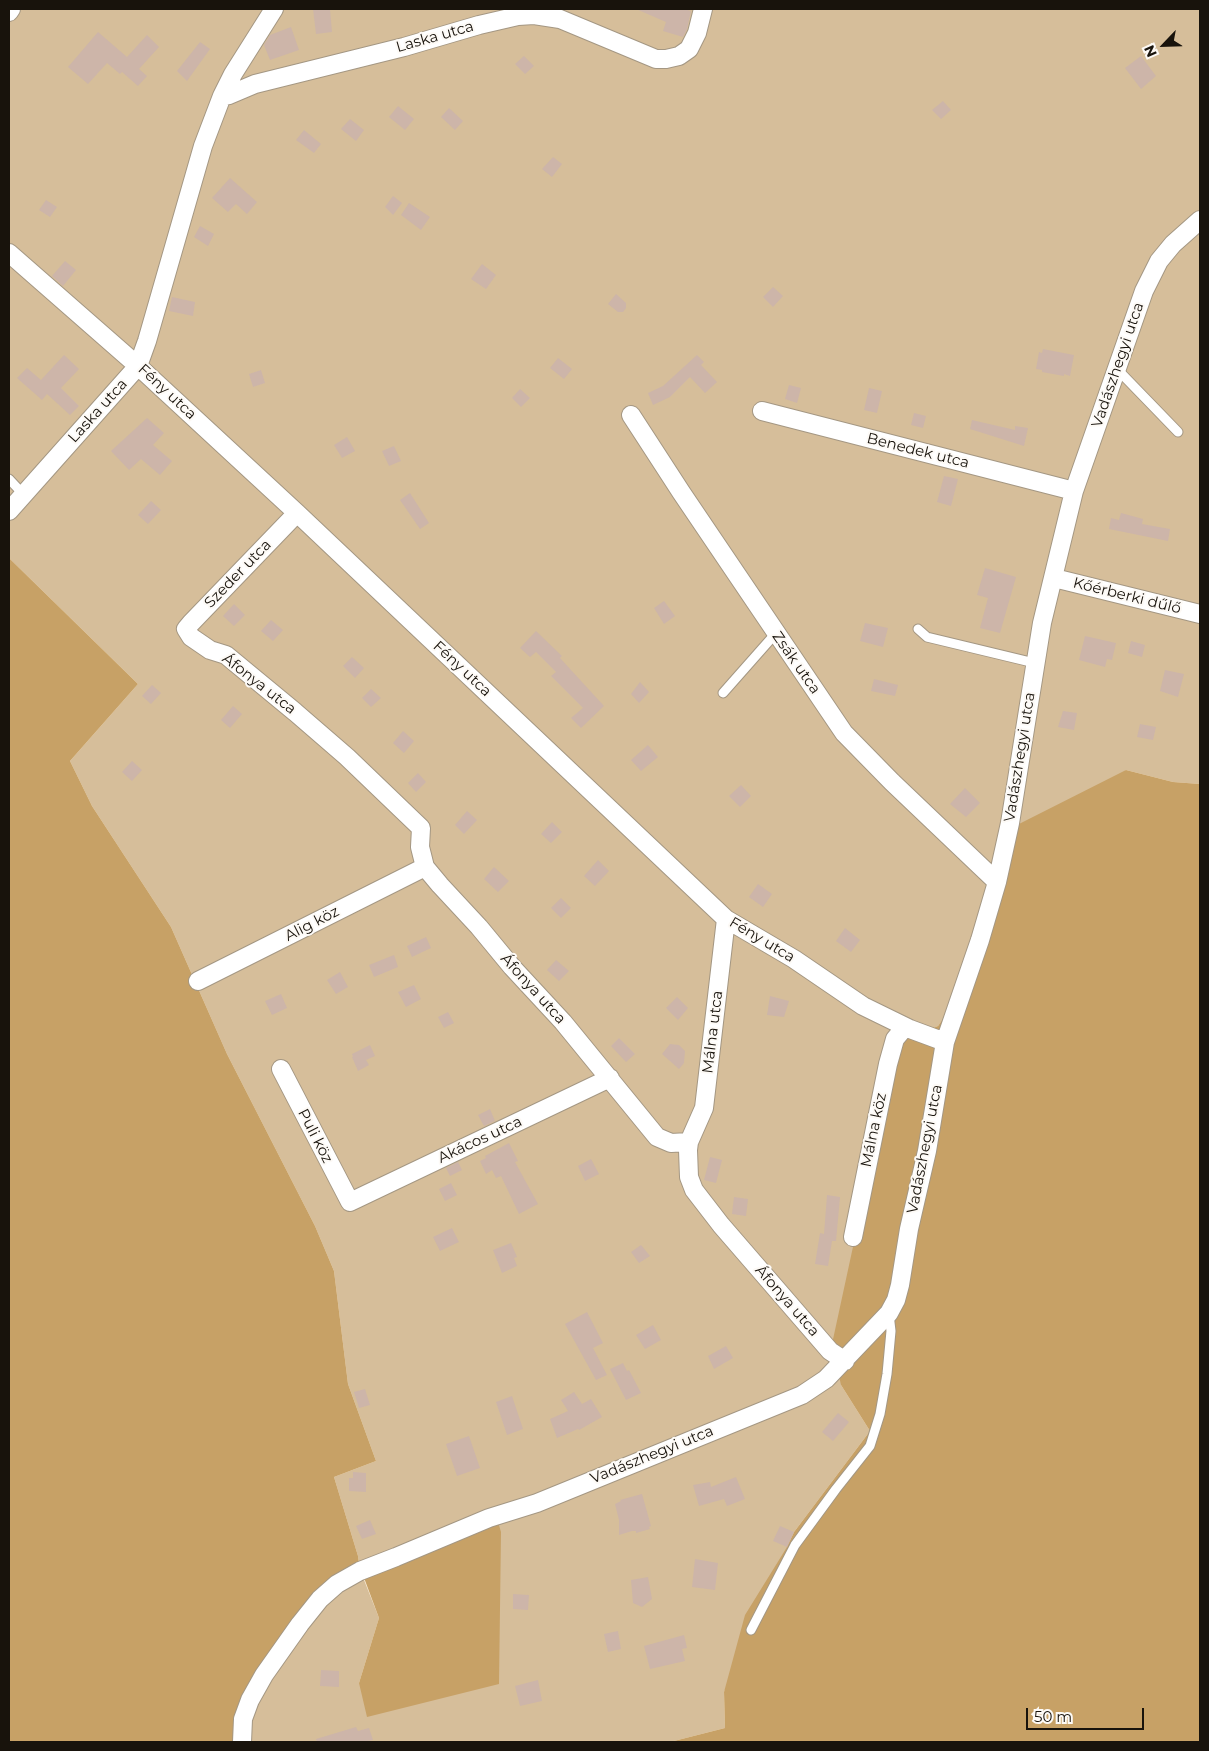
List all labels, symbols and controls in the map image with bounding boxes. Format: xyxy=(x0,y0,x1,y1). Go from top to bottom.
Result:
street label: Laska utca xyxy=(394,17,476,57)
north arrow xyxy=(1139,20,1189,70)
text: N xyxy=(1140,42,1161,60)
street label: Vadászhegyi utca xyxy=(1088,300,1148,430)
street label: Fény utca xyxy=(134,360,200,424)
street label: Laska utca xyxy=(65,375,131,447)
street label: Benedek utca xyxy=(865,430,971,472)
street label: Szeder utca xyxy=(201,536,275,612)
street label: Kőérberki dűlő xyxy=(1071,574,1183,618)
street label: Zsák utca xyxy=(768,628,824,698)
street label: Fény utca xyxy=(429,637,495,701)
street label: Áfonya utca xyxy=(218,650,300,718)
street label: Vadászhegyi utca xyxy=(1001,691,1039,823)
street label: Alig köz xyxy=(282,903,342,945)
street label: Fény utca xyxy=(726,913,798,967)
street label: Áfonya utca xyxy=(497,950,569,1028)
street label: Málna utca xyxy=(699,990,727,1074)
street label: Vadászhegyi utca xyxy=(904,1083,946,1215)
street label: Málna köz xyxy=(857,1091,891,1169)
street label: Puli köz xyxy=(294,1106,336,1166)
street label: Akácos utca xyxy=(435,1113,525,1167)
street label: Áfonya utca xyxy=(751,1262,823,1340)
street label: Vadászhegyi utca xyxy=(588,1422,716,1488)
scale bar xyxy=(1029,1698,1146,1730)
text: 50 m xyxy=(1034,1707,1072,1726)

